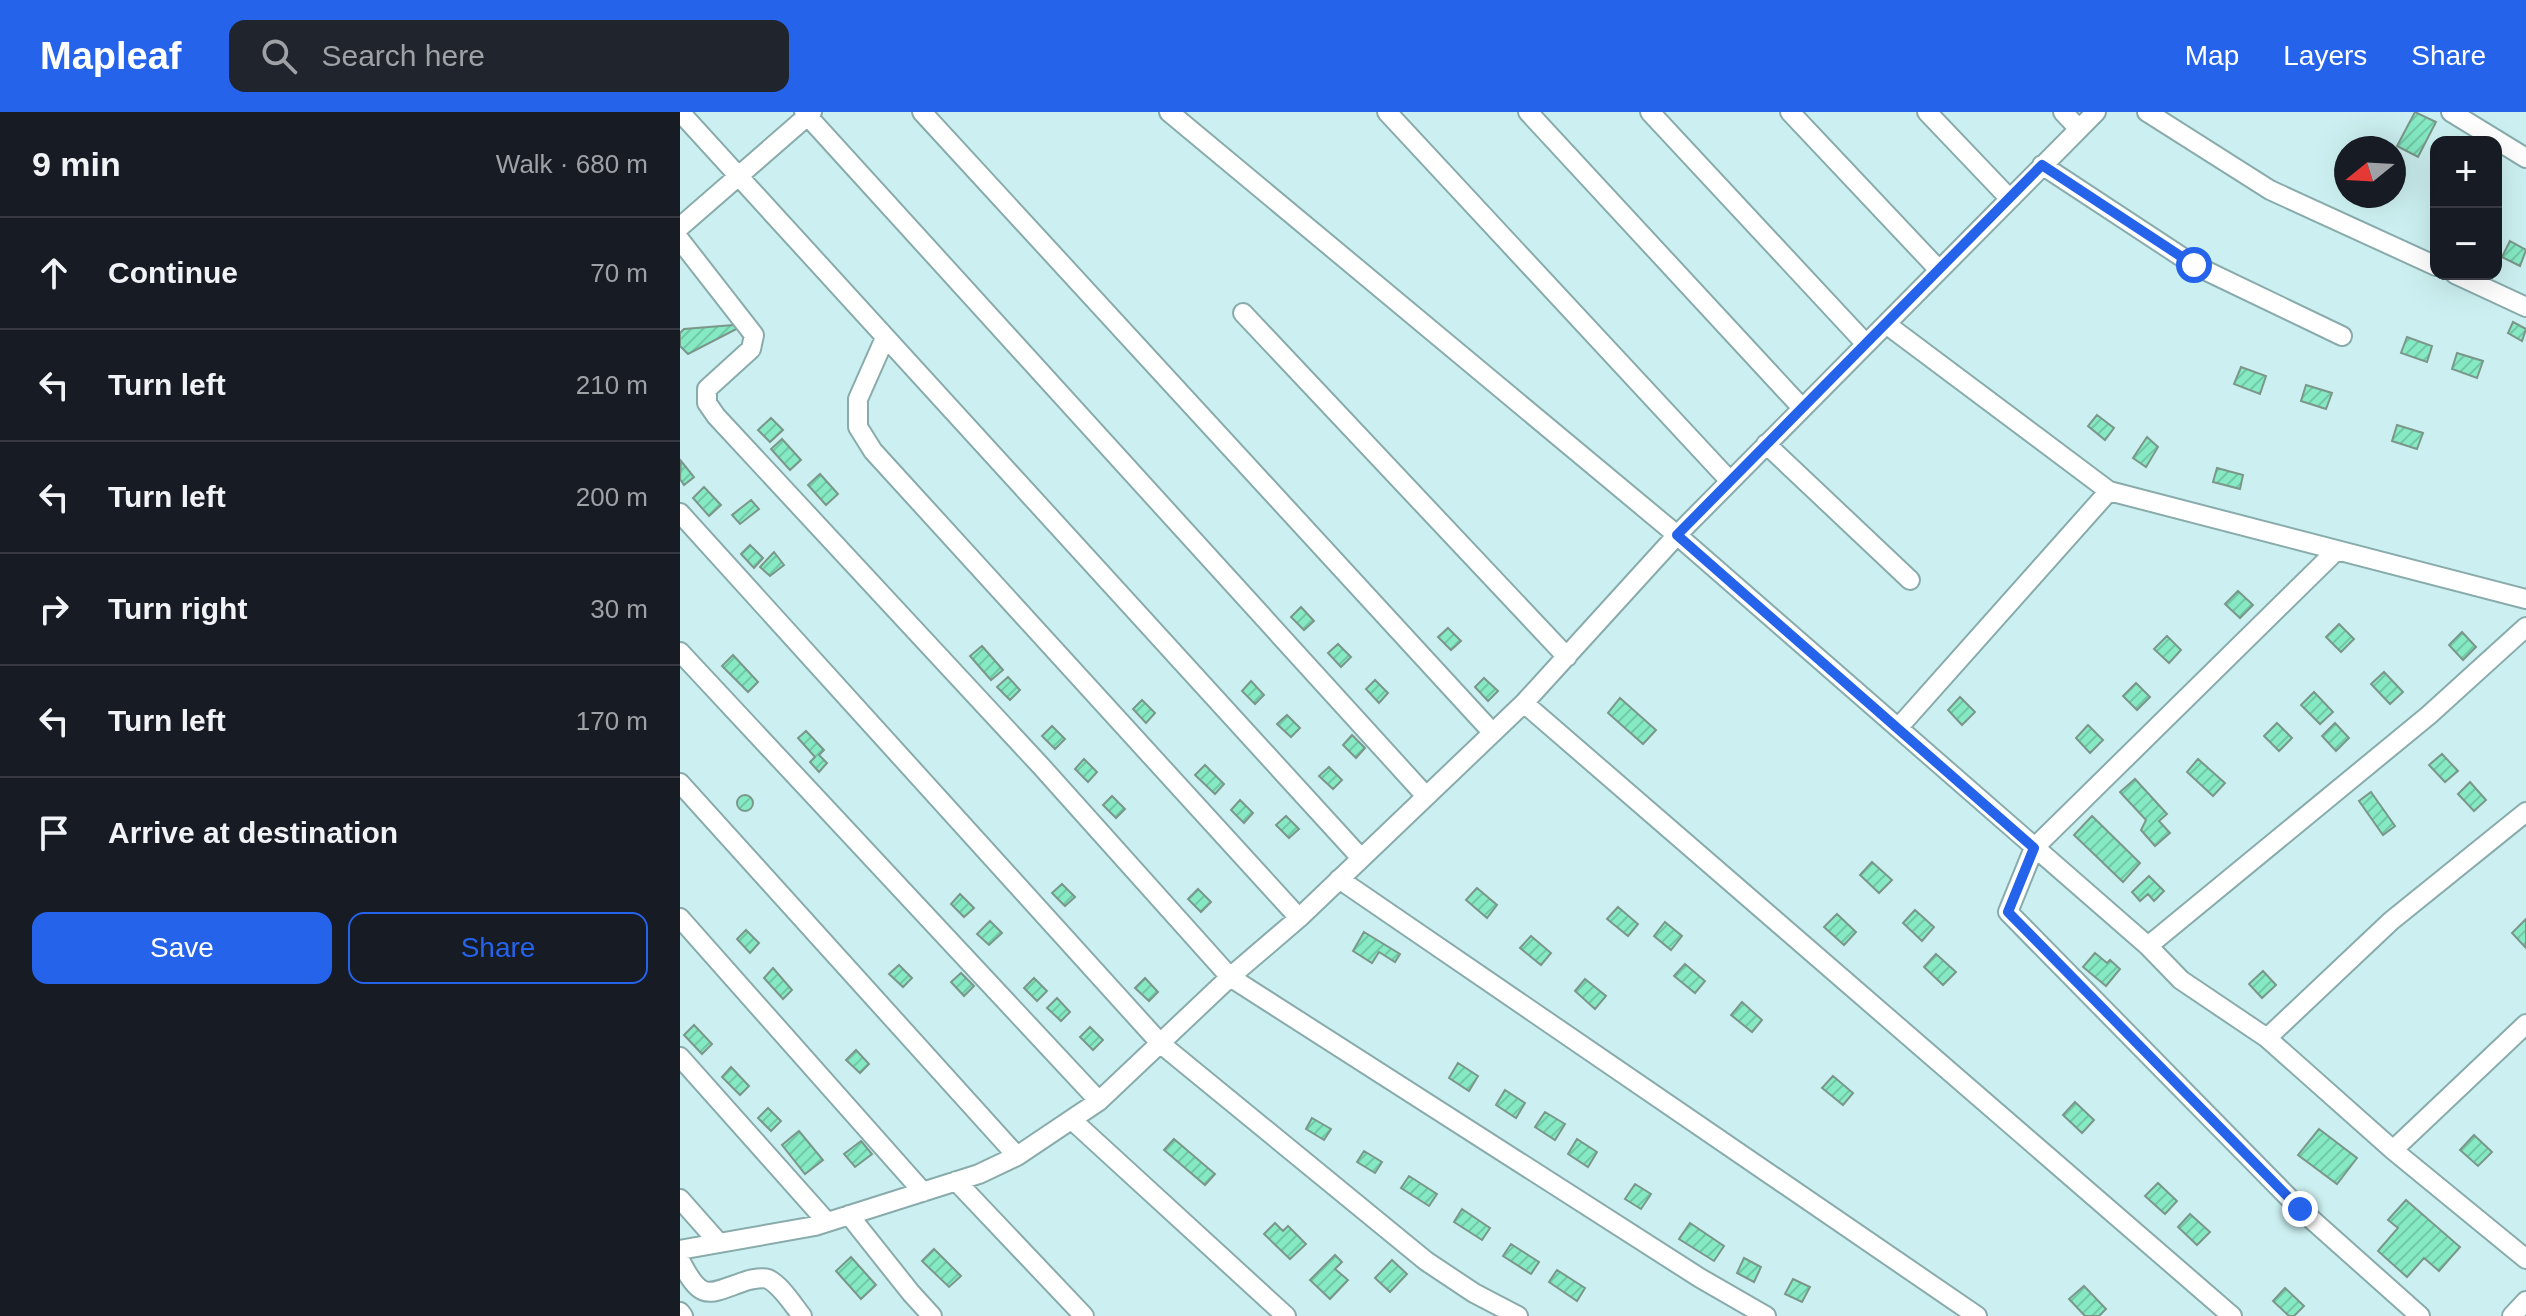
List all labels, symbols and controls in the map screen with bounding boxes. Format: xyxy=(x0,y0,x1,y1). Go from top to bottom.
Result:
search box xyxy=(229,20,789,92)
icon: search xyxy=(257,34,301,78)
text: Mapleaf xyxy=(40,35,181,77)
text: Search here xyxy=(321,39,485,72)
text: Map xyxy=(2185,40,2239,71)
text: Layers xyxy=(2283,40,2367,71)
text: Share xyxy=(2411,40,2486,71)
north arrow xyxy=(2334,136,2406,208)
map controls xyxy=(2430,136,2502,280)
button: + xyxy=(2430,136,2502,208)
text: 9 min xyxy=(32,145,121,183)
text: Walk · 680 m xyxy=(496,149,648,179)
button: − xyxy=(2430,208,2502,280)
route start xyxy=(2176,247,2212,283)
icon: ahead xyxy=(32,251,76,295)
text: Continue xyxy=(108,256,238,289)
text: 70 m xyxy=(590,258,648,288)
icon: left xyxy=(32,363,76,407)
text: Turn left xyxy=(108,368,226,401)
text: 210 m xyxy=(576,370,648,400)
icon: left xyxy=(32,475,76,519)
text: Turn left xyxy=(108,480,226,513)
text: 200 m xyxy=(576,482,648,512)
icon: right xyxy=(32,587,76,631)
text: Turn right xyxy=(108,592,247,625)
text: 30 m xyxy=(590,594,648,624)
icon: left xyxy=(32,699,76,743)
text: Turn left xyxy=(108,704,226,737)
text: 170 m xyxy=(576,706,648,736)
icon: arrive xyxy=(32,811,76,855)
text: Arrive at destination xyxy=(108,816,398,849)
button: Save xyxy=(32,912,332,984)
button: Share xyxy=(348,912,648,984)
route end xyxy=(2282,1191,2318,1227)

